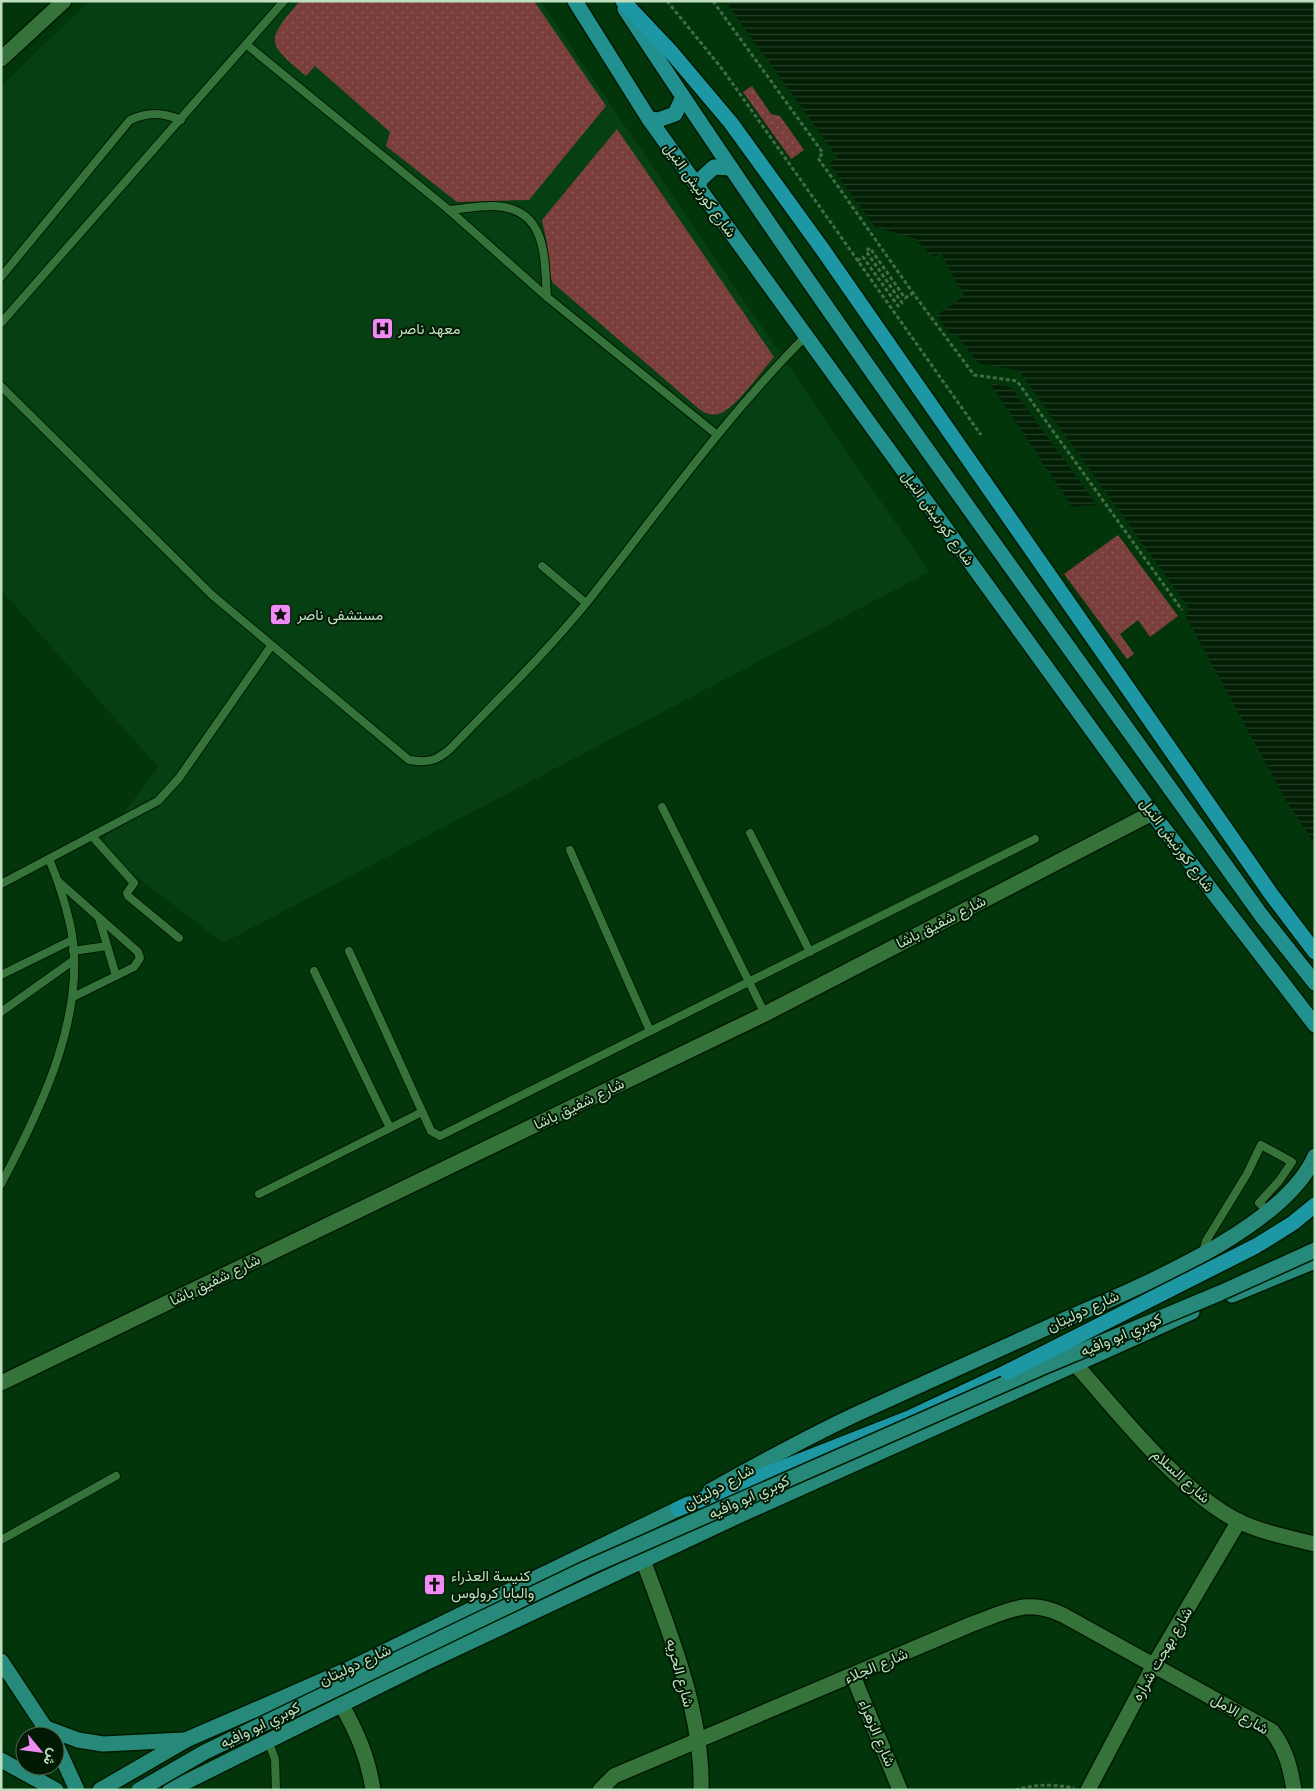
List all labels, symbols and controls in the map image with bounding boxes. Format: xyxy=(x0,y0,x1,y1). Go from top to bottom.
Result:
street label: شارع كورنيش النيل xyxy=(658,139,740,242)
hospital icon: معهد ناصر xyxy=(370,317,394,341)
place label: معهد ناصر xyxy=(397,320,460,338)
street label: شارع كورنيش النيل xyxy=(896,467,978,570)
place icon: مستشفى ناصر xyxy=(269,603,293,627)
place label: مستشفى ناصر xyxy=(296,606,383,625)
street label: شارع كورنيش النيل xyxy=(1134,795,1218,897)
street label: شارع شفيق باشا xyxy=(893,892,990,954)
street label: شارع شفيق باشا xyxy=(531,1074,628,1135)
street label: شارع شفيق باشا xyxy=(167,1250,264,1311)
street label: شارع دوليتان xyxy=(1044,1286,1123,1337)
street label: كوبري ابو وافيه xyxy=(1078,1310,1166,1364)
street label: شارع السلام xyxy=(1147,1445,1214,1509)
street label: شارع دوليتان xyxy=(681,1460,758,1515)
street label: كوبري ابو وافيه xyxy=(706,1471,794,1527)
place label: كنيسة العذراء والبابا كرولوس xyxy=(451,1567,534,1603)
church icon: كنيسة العذراء والبابا كرولوس xyxy=(423,1573,447,1597)
street label: شارع بهجت شراره xyxy=(1128,1604,1198,1705)
street label: شارع الحريه xyxy=(660,1637,698,1710)
street label: شارع دوليتان xyxy=(316,1640,395,1691)
street label: شارع الجلاء xyxy=(842,1645,911,1689)
street label: شارع الامل xyxy=(1207,1690,1272,1740)
street label: شارع الزهراء xyxy=(853,1697,899,1770)
street label: كوبري ابو وافيه xyxy=(217,1698,305,1756)
north arrow xyxy=(15,1726,65,1776)
text: ش xyxy=(39,1746,62,1769)

